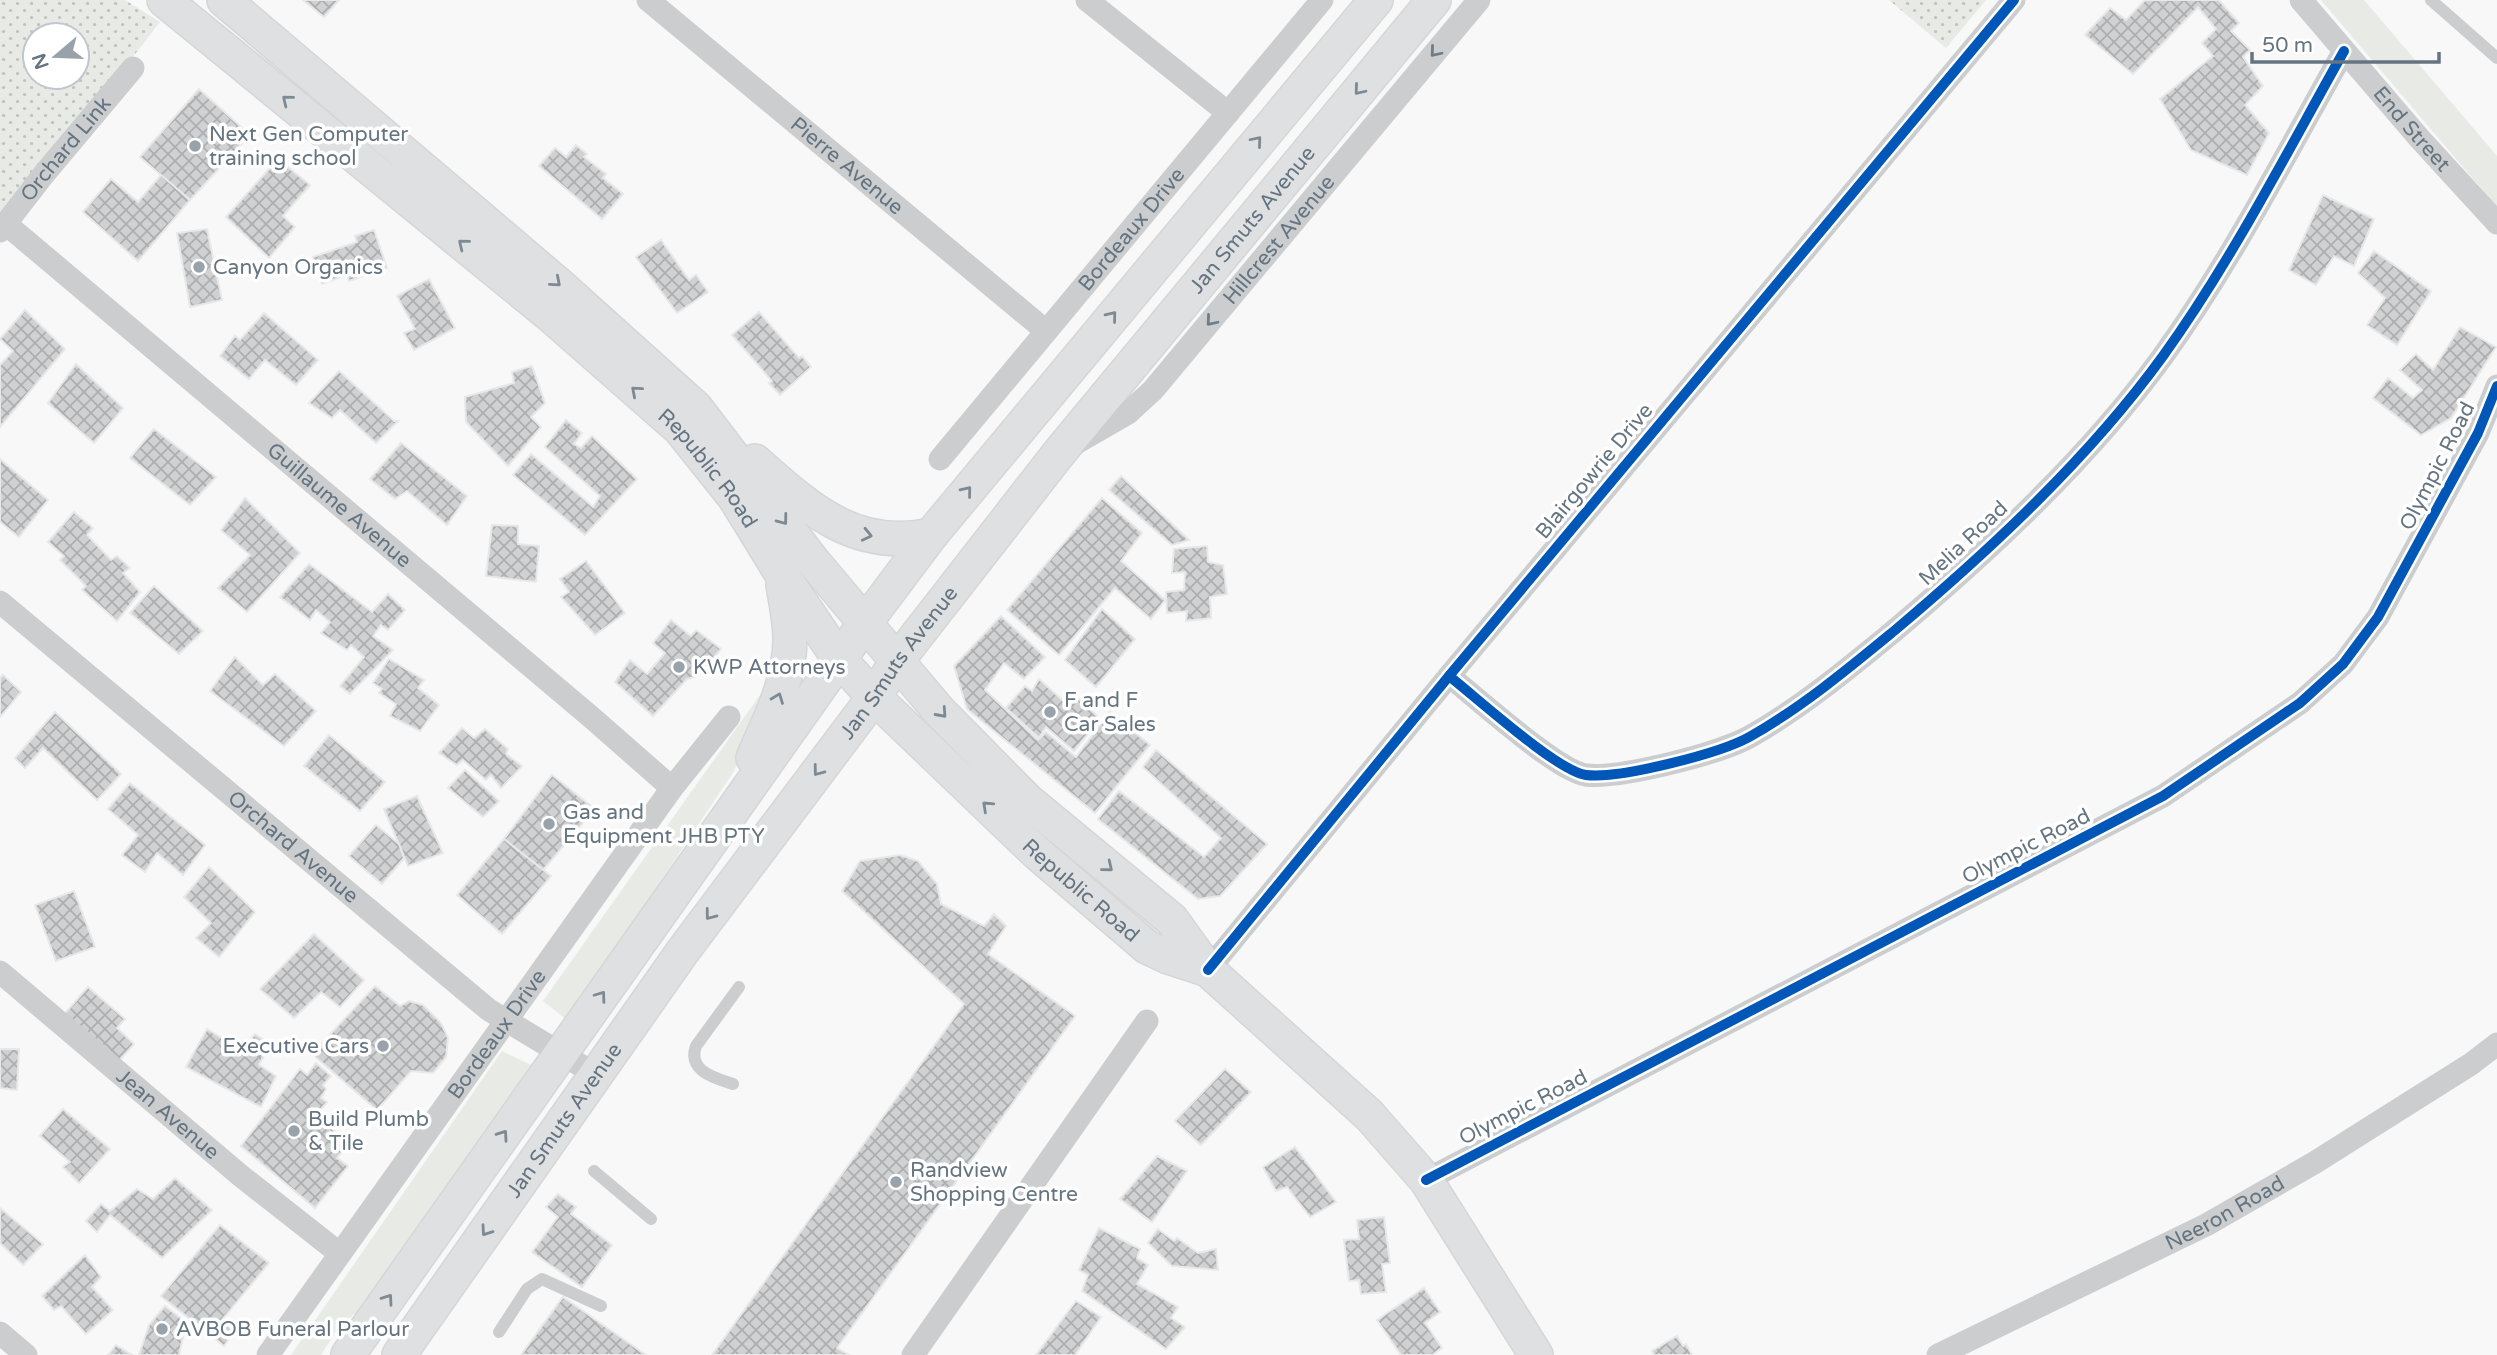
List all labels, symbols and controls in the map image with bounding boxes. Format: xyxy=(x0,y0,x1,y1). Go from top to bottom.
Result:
north arrow xyxy=(21,21,91,91)
scale bar xyxy=(2252,21,2439,65)
text: 50 m xyxy=(2262,33,2313,58)
one-way arrow xyxy=(1431,45,1444,57)
text: N xyxy=(28,50,54,72)
one-way arrow xyxy=(1355,82,1367,95)
street label: End Street xyxy=(2368,82,2456,177)
street label: Orchard Link xyxy=(15,92,116,207)
one-way arrow xyxy=(282,96,294,109)
street label: Pierre Avenue xyxy=(785,112,908,220)
place label: Next Gen Computer training school xyxy=(209,122,408,171)
one-way arrow xyxy=(1249,136,1261,149)
marker: Next Gen Computer training school xyxy=(187,138,203,154)
street label: Jan Smuts Avenue xyxy=(1184,141,1321,299)
street label: Bordeaux Drive xyxy=(1073,163,1190,296)
street label: Hillcrest Avenue xyxy=(1218,170,1340,310)
one-way arrow xyxy=(458,240,471,252)
place label: Canyon Organics xyxy=(213,255,383,280)
marker: Canyon Organics xyxy=(191,259,207,275)
one-way arrow xyxy=(548,274,561,286)
one-way arrow xyxy=(1103,311,1116,323)
one-way arrow xyxy=(1207,313,1219,326)
one-way arrow xyxy=(632,387,645,399)
street label: Blairgowrie Drive xyxy=(1530,398,1658,544)
street label: Olympic Road xyxy=(2394,398,2480,535)
street label: Republic Road xyxy=(652,403,762,533)
street label: Guillaume Avenue xyxy=(262,438,416,573)
one-way arrow xyxy=(959,487,971,500)
street label: Melia Road xyxy=(1914,496,2013,591)
one-way arrow xyxy=(774,512,787,525)
one-way arrow xyxy=(861,526,873,541)
street label: Jan Smuts Avenue xyxy=(835,581,963,744)
place label: KWP Attorneys xyxy=(693,655,846,680)
marker: KWP Attorneys xyxy=(671,659,687,675)
place label: F and F Car Sales xyxy=(1064,688,1156,737)
one-way arrow xyxy=(770,692,784,704)
one-way arrow xyxy=(933,704,946,717)
marker: F and F Car Sales xyxy=(1042,704,1058,720)
one-way arrow xyxy=(814,764,826,776)
street label: Orchard Avenue xyxy=(223,786,363,909)
place label: Gas and Equipment JHB PTY xyxy=(563,800,765,849)
one-way arrow xyxy=(982,802,995,815)
street label: Olympic Road xyxy=(1958,803,2095,889)
marker: Gas and Equipment JHB PTY xyxy=(541,816,557,832)
street label: Republic Road xyxy=(1017,834,1144,948)
one-way arrow xyxy=(1099,859,1112,871)
one-way arrow xyxy=(705,908,718,920)
street label: Bordeaux Drive xyxy=(442,965,552,1104)
one-way arrow xyxy=(593,991,605,1004)
place label: Executive Cars xyxy=(223,1034,369,1059)
marker: Executive Cars xyxy=(375,1038,391,1054)
street label: Jan Smuts Avenue xyxy=(501,1038,628,1203)
street label: Jean Avenue xyxy=(111,1064,224,1165)
street label: Olympic Road xyxy=(1455,1064,1592,1150)
place label: Build Plumb & Tile xyxy=(308,1107,429,1156)
marker: Build Plumb & Tile xyxy=(286,1123,302,1139)
one-way arrow xyxy=(495,1130,507,1143)
place label: Randview Shopping Centre xyxy=(910,1158,1078,1207)
street label: Neeron Road xyxy=(2161,1171,2289,1256)
marker: Randview Shopping Centre xyxy=(888,1174,904,1190)
one-way arrow xyxy=(482,1223,494,1236)
one-way arrow xyxy=(379,1294,392,1307)
place label: AVBOB Funeral Parlour xyxy=(176,1317,409,1342)
marker: AVBOB Funeral Parlour xyxy=(154,1321,170,1337)

